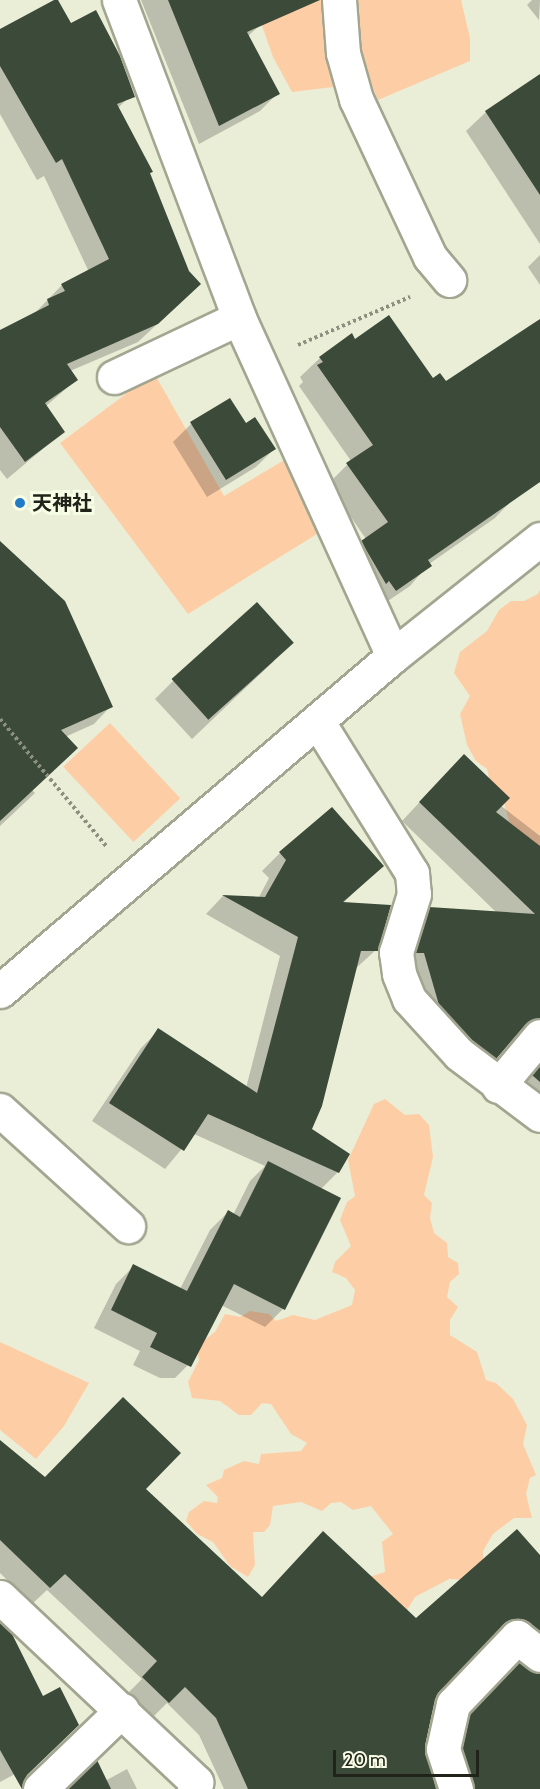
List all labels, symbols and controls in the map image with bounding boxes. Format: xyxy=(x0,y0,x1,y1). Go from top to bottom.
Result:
place label: 天神社 xyxy=(32,491,92,515)
marker: 天神社 xyxy=(13,496,27,510)
scale bar xyxy=(336,1738,482,1776)
text: 20 m xyxy=(344,1749,386,1771)

